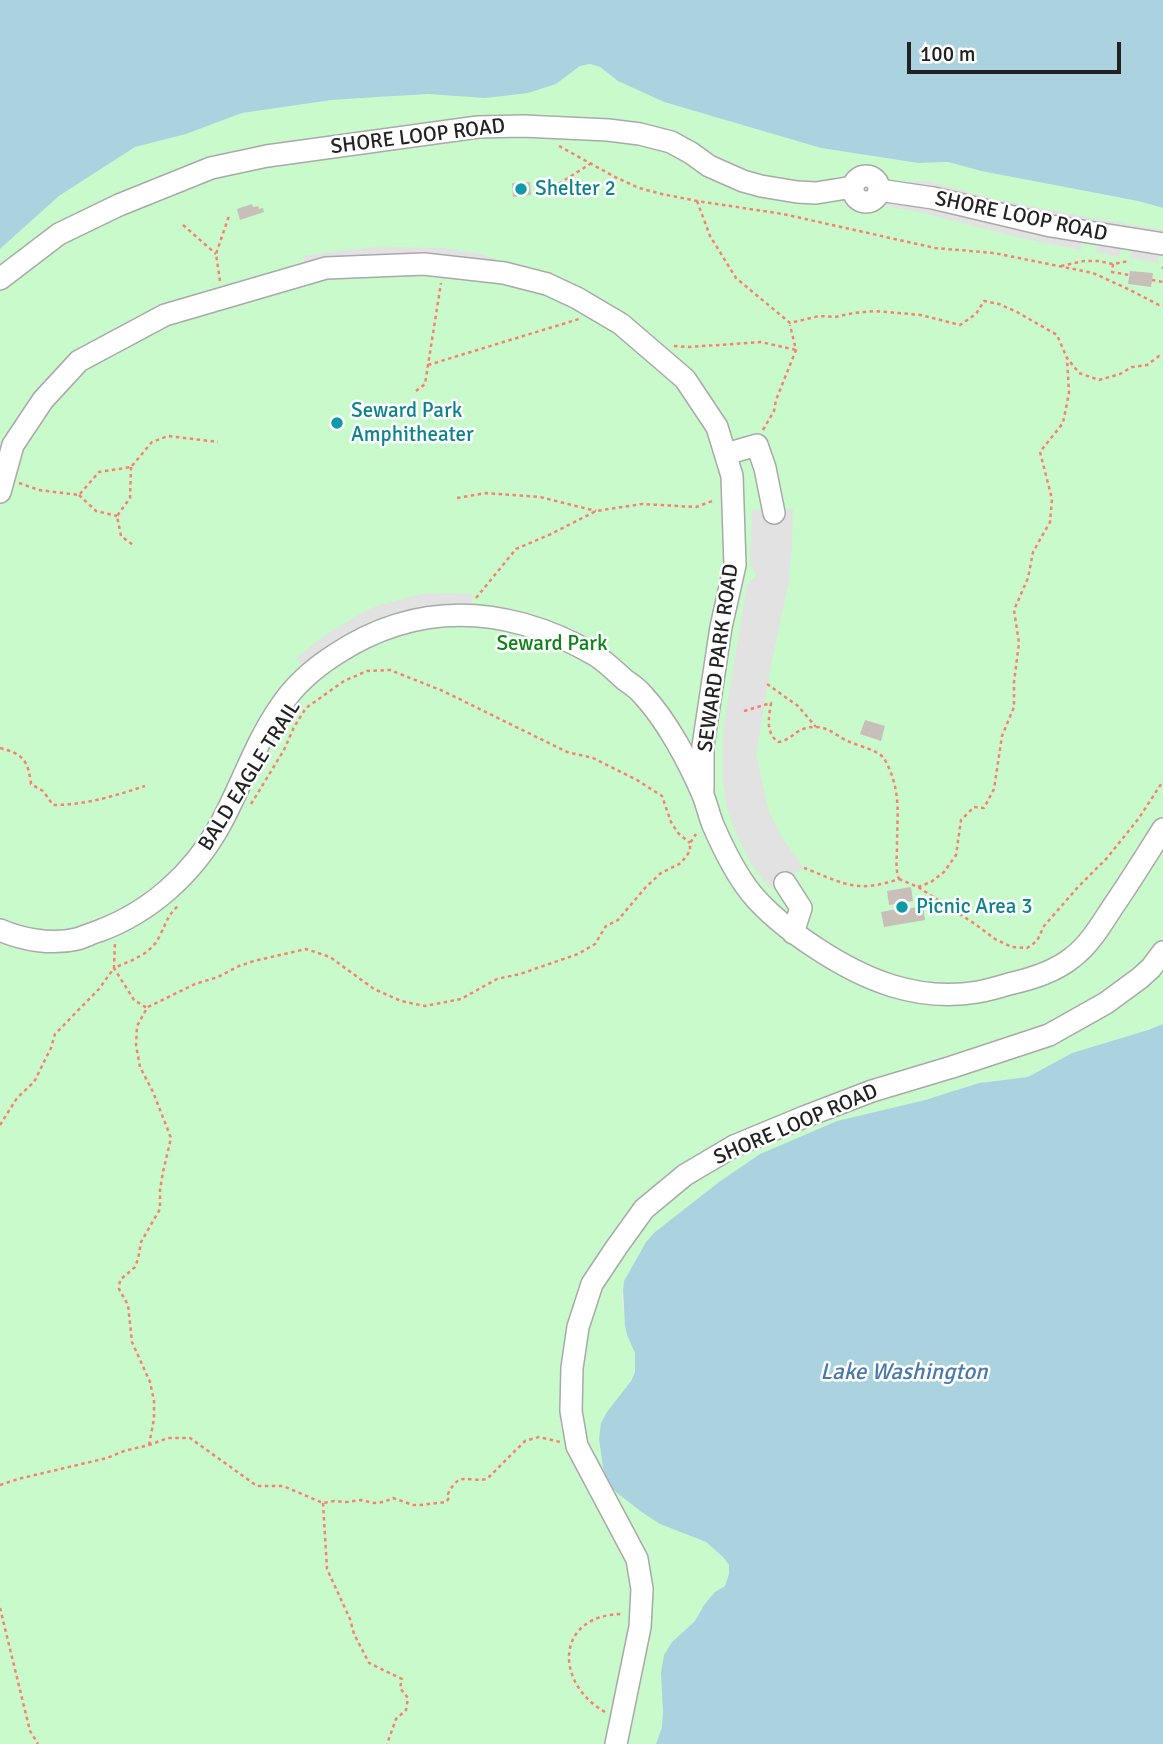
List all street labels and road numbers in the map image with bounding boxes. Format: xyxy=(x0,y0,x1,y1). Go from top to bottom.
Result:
street label: SHORE LOOP ROAD xyxy=(329,114,507,160)
street label: SHORE LOOP ROAD xyxy=(932,186,1110,248)
street label: SEWARD PARK ROAD xyxy=(693,562,745,754)
street label: BALD EAGLE TRAIL xyxy=(194,696,306,856)
street label: SHORE LOOP ROAD xyxy=(710,1079,882,1171)

